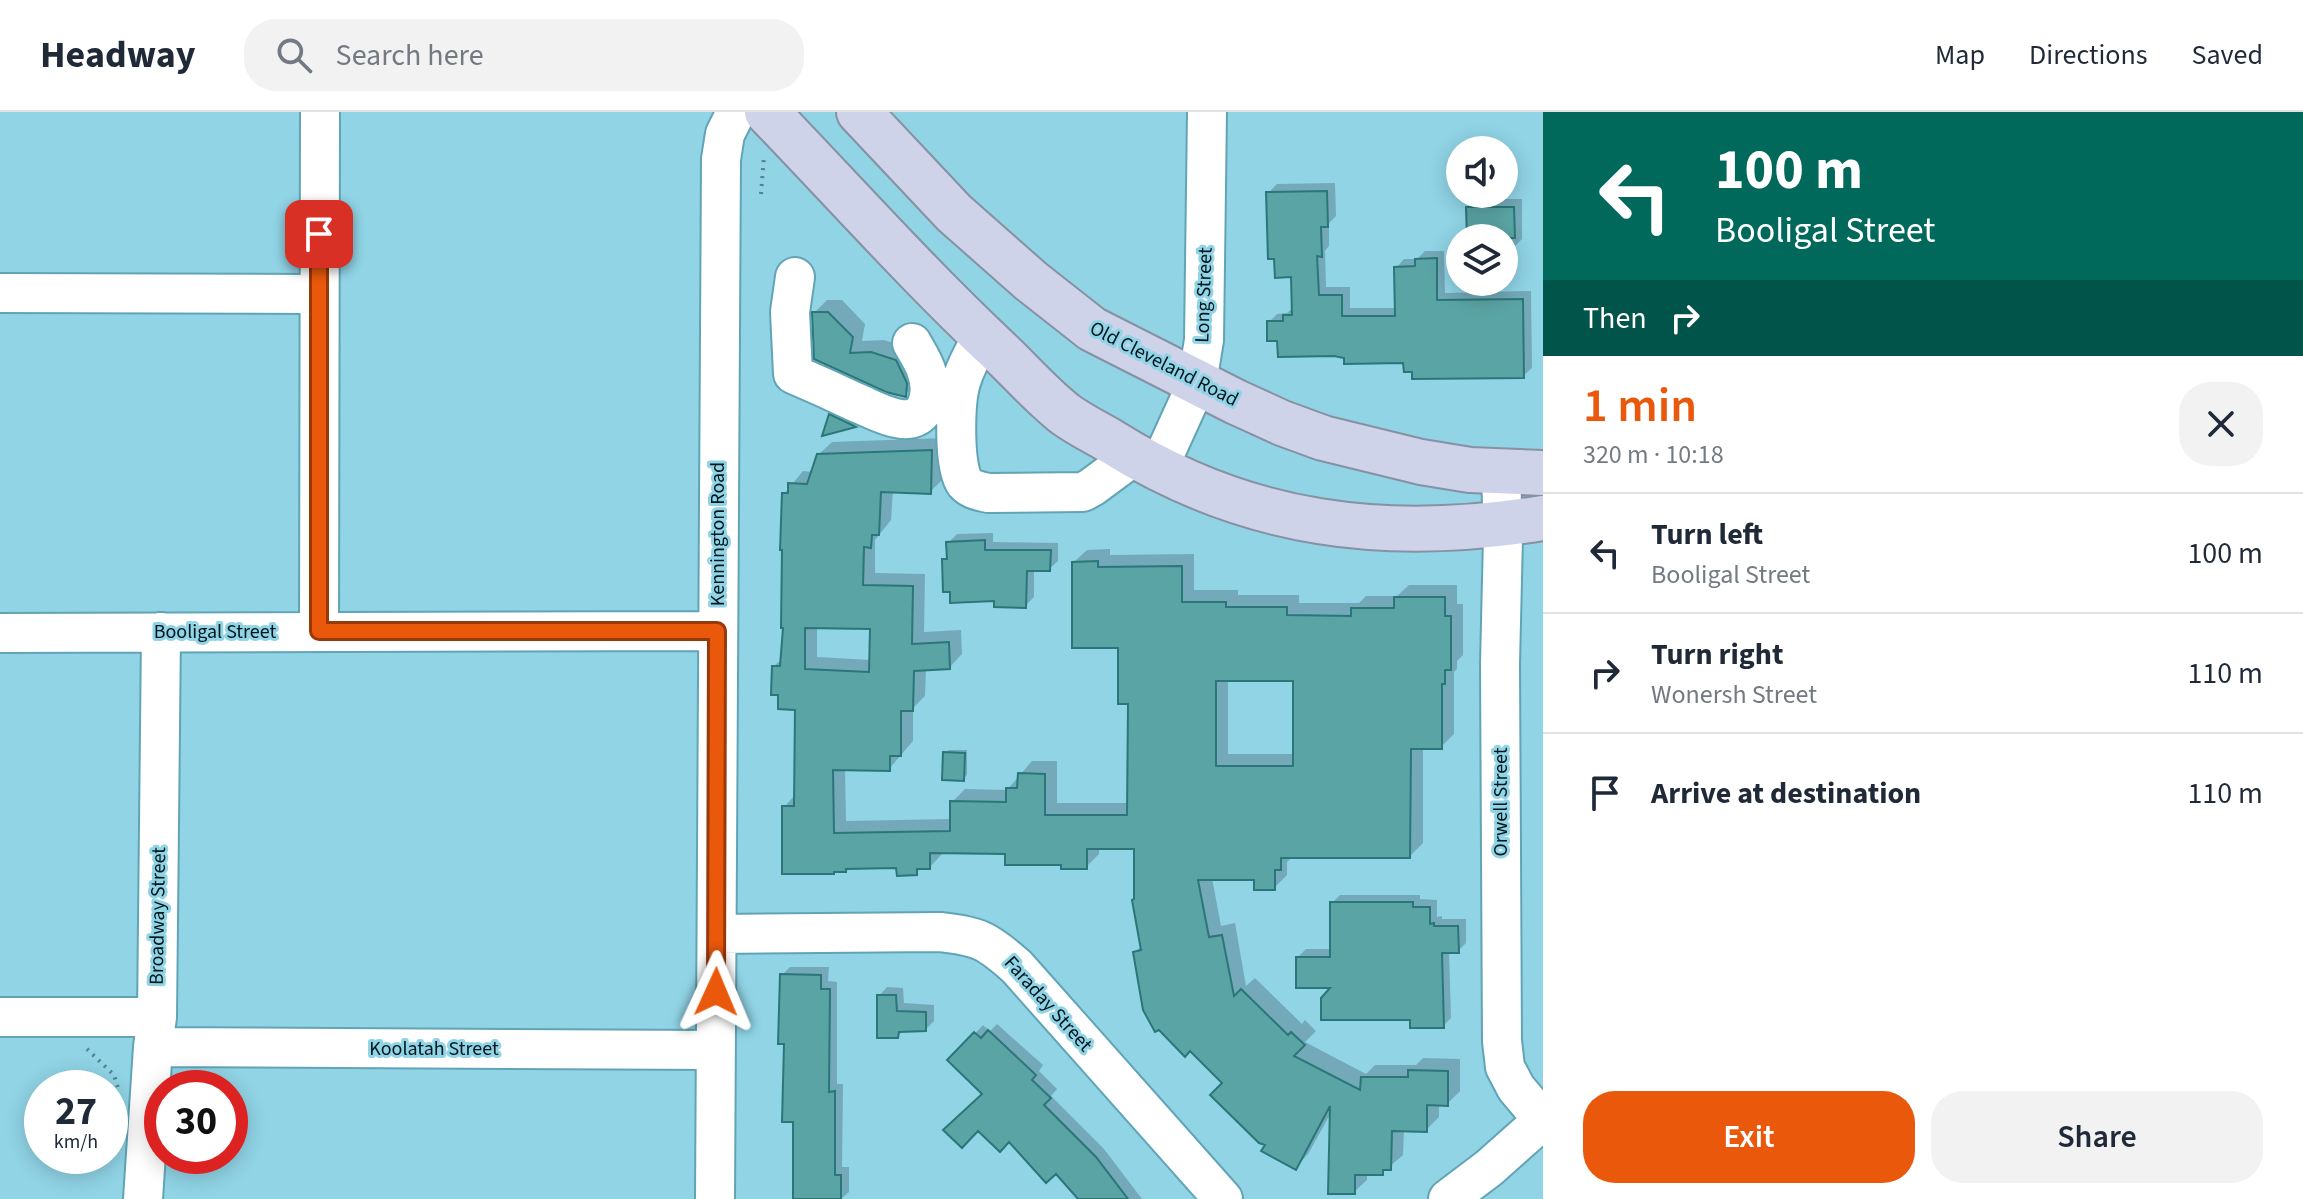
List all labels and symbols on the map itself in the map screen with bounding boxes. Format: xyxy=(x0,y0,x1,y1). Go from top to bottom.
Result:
pin xyxy=(285,200,353,268)
street label: Long Street xyxy=(1188,247,1220,343)
street label: Old Cleveland Road xyxy=(1085,314,1243,414)
street label: Kennington Road xyxy=(704,462,732,606)
street label: Booligal Street xyxy=(154,618,276,646)
street label: Orwell Street xyxy=(1487,747,1515,857)
street label: Broadway Street xyxy=(143,847,173,985)
position arrow xyxy=(674,950,758,1034)
street label: Faraday Street xyxy=(997,950,1099,1058)
street label: Koolatah Street xyxy=(369,1035,499,1063)
speed limit sign: 30 xyxy=(144,1070,248,1174)

